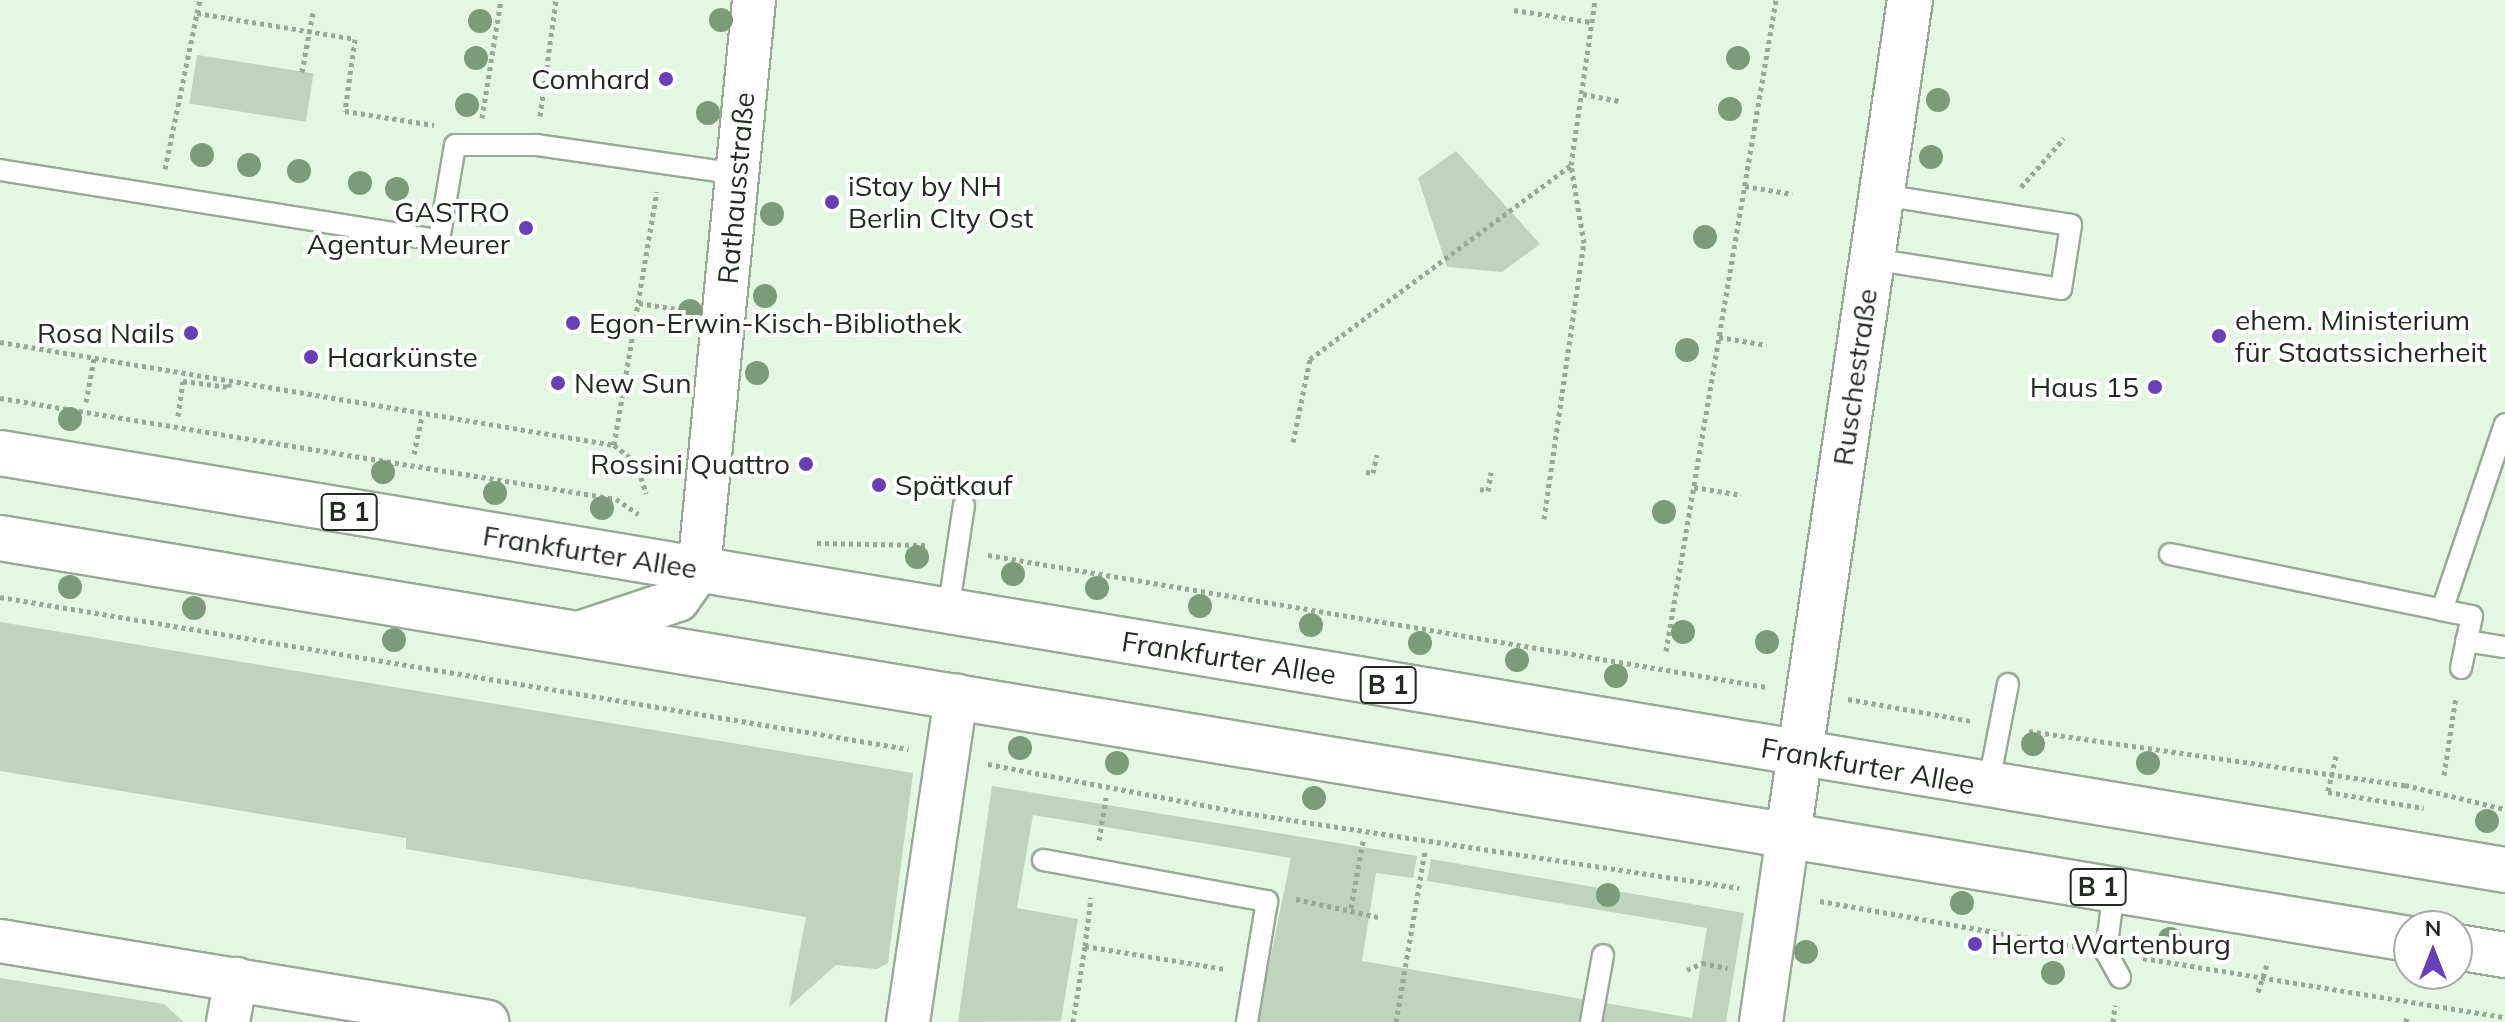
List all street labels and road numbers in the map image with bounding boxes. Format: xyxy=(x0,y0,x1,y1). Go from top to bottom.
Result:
street label: Rathausstraße xyxy=(711,91,761,285)
street label: Ruschestraße xyxy=(1826,286,1884,468)
road number: B 1 xyxy=(319,490,379,534)
street label: Frankfurter Allee xyxy=(481,518,699,586)
street label: Frankfurter Allee xyxy=(1120,624,1338,692)
road number: B 1 xyxy=(1358,663,1418,707)
street label: Frankfurter Allee xyxy=(1759,731,1977,801)
road number: B 1 xyxy=(2068,865,2128,909)

